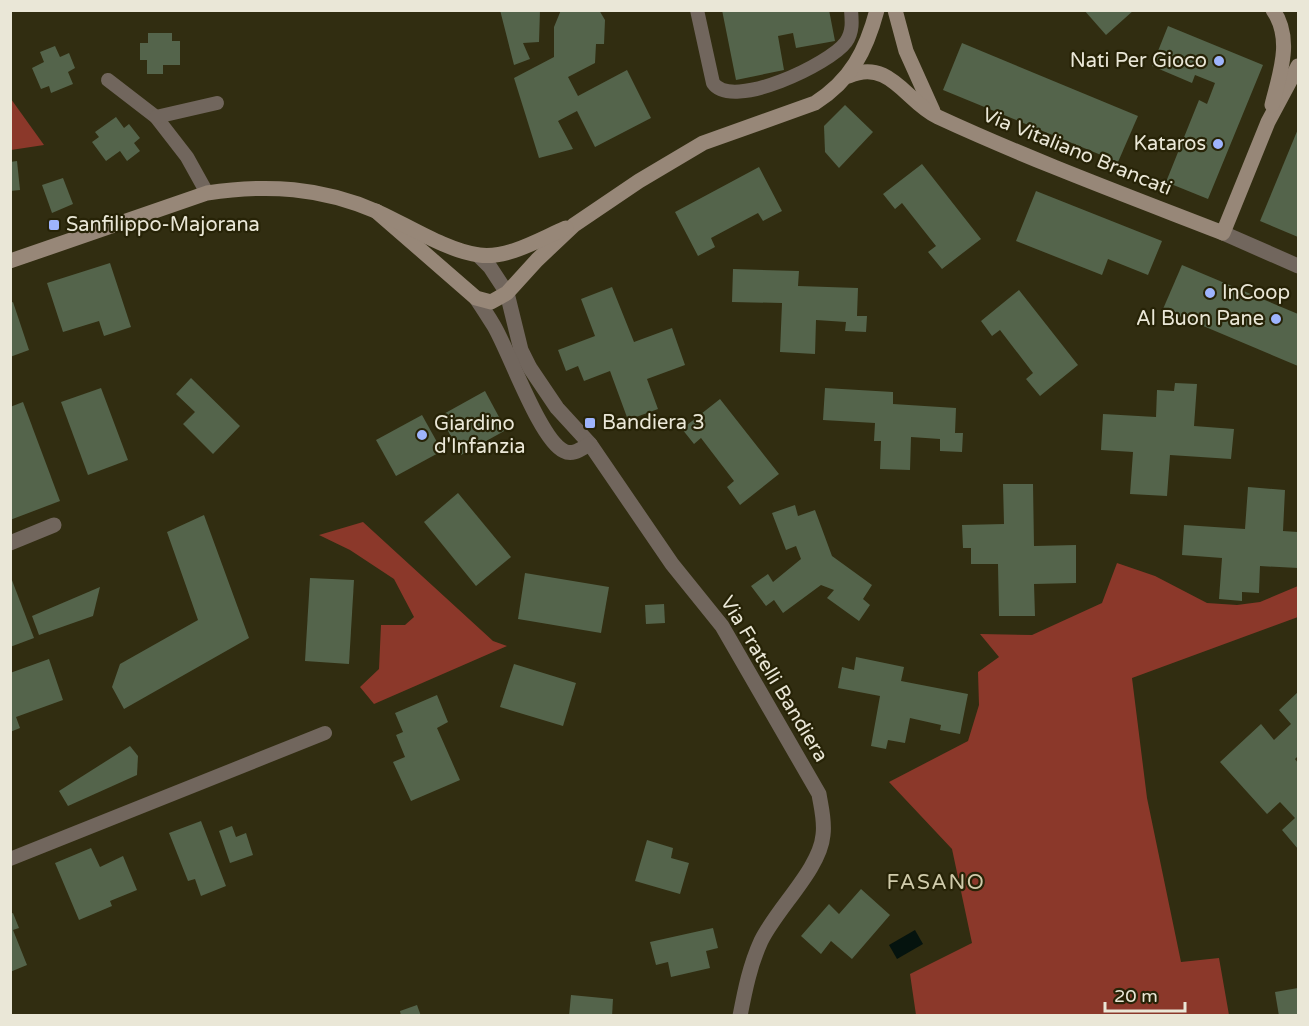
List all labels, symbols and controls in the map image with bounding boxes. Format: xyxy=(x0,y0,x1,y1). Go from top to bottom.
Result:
place label: Nati Per Gioco xyxy=(1070,49,1207,73)
marker: Nati Per Gioco xyxy=(1212,54,1226,68)
street label: Via Vitaliano Brancati xyxy=(979,103,1175,201)
place label: Kataros xyxy=(1134,132,1206,156)
marker: Kataros xyxy=(1211,137,1225,151)
place label: Sanfilippo-Majorana xyxy=(66,213,260,237)
marker: Sanfilippo-Majorana xyxy=(47,218,61,232)
place label: InCoop xyxy=(1222,281,1290,305)
marker: InCoop xyxy=(1203,286,1217,300)
place label: Al Buon Pane xyxy=(1136,307,1264,331)
marker: Al Buon Pane xyxy=(1269,312,1283,326)
place label: Bandiera 3 xyxy=(602,411,705,435)
place label: Giardino d'Infanzia xyxy=(434,412,525,459)
marker: Bandiera 3 xyxy=(583,416,597,430)
marker: Giardino d'Infanzia xyxy=(415,428,429,442)
street label: Via Fratelli Bandiera xyxy=(715,592,833,766)
district label: FASANO xyxy=(887,870,985,895)
scale bar xyxy=(1105,975,1184,1013)
text: 20 m xyxy=(1114,985,1158,1007)

